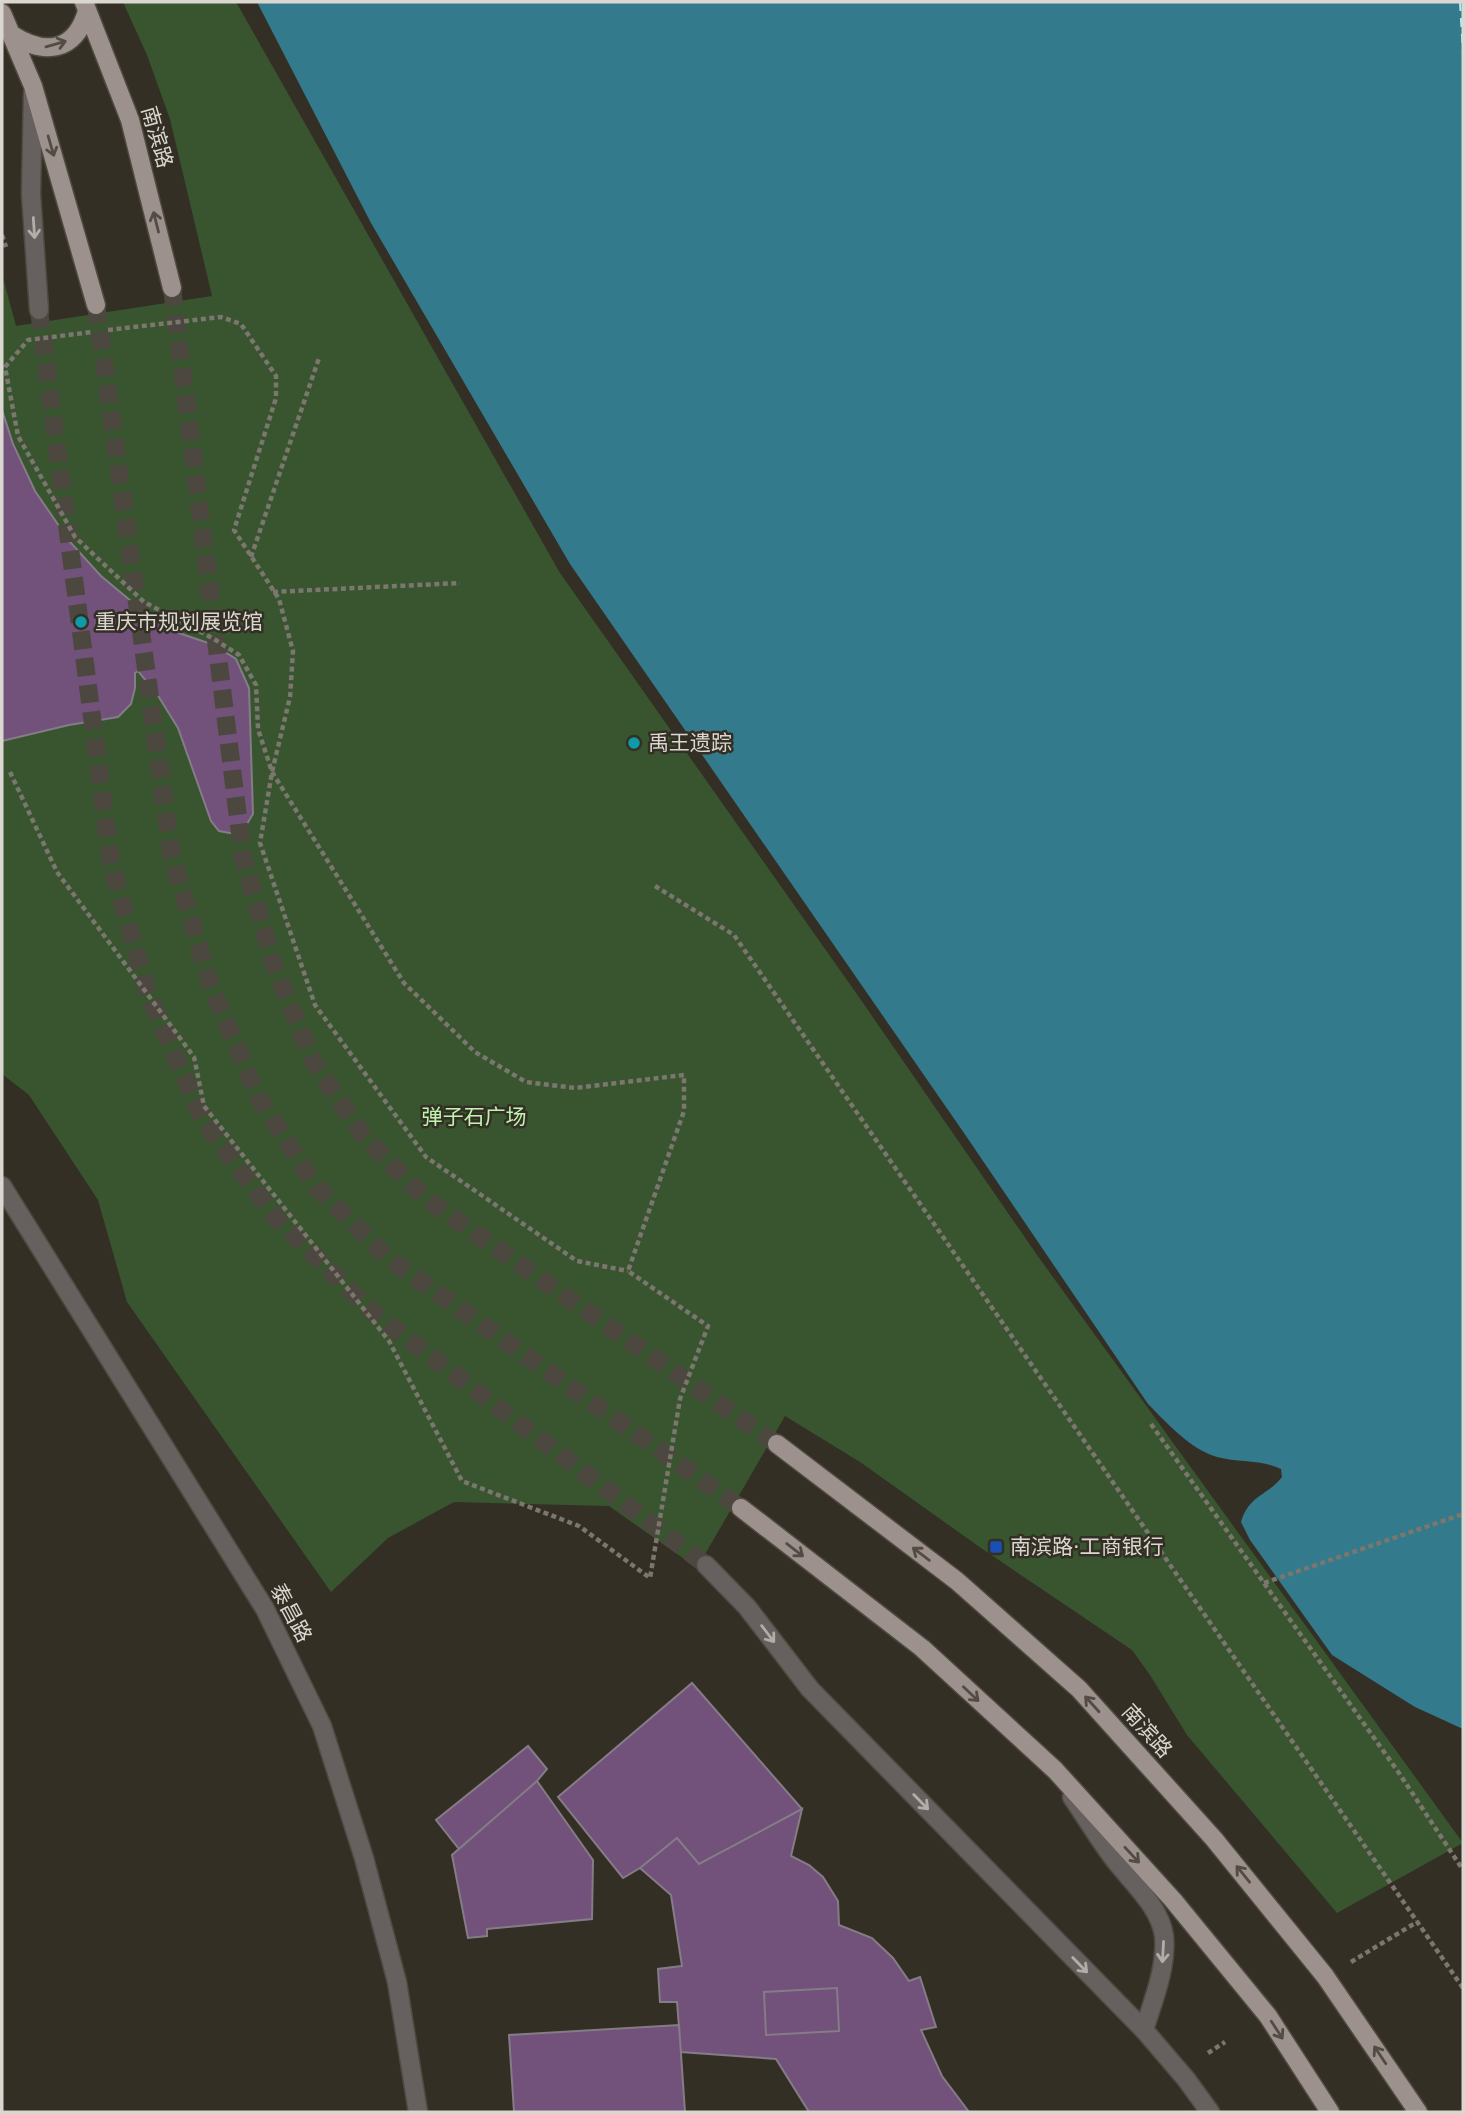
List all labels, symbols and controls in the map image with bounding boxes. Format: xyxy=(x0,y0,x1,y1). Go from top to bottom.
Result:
one-way arrow xyxy=(45,37,67,50)
street label: 南滨路 xyxy=(137,103,177,171)
one-way arrow xyxy=(45,134,58,156)
one-way arrow xyxy=(148,211,162,234)
one-way arrow xyxy=(27,216,40,239)
place label: 重庆市规划展览馆 xyxy=(95,610,263,634)
marker: 重庆市规划展览馆 xyxy=(73,614,89,630)
place label: 禹王遗踪 xyxy=(648,731,732,755)
marker: 禹王遗踪 xyxy=(626,735,642,751)
park label: 弹子石广场 xyxy=(422,1105,527,1129)
place label: 南滨路·工商银行 xyxy=(1010,1535,1164,1559)
marker: 南滨路·工商银行 xyxy=(988,1539,1004,1555)
one-way arrow xyxy=(785,1543,804,1558)
one-way arrow xyxy=(913,1546,931,1561)
street label: 泰昌路 xyxy=(266,1580,316,1646)
one-way arrow xyxy=(760,1625,775,1643)
one-way arrow xyxy=(962,1685,979,1702)
one-way arrow xyxy=(1084,1695,1100,1713)
street label: 南滨路 xyxy=(1117,1700,1177,1762)
one-way arrow xyxy=(912,1794,929,1811)
one-way arrow xyxy=(1124,1845,1140,1863)
one-way arrow xyxy=(1235,1866,1250,1884)
one-way arrow xyxy=(1156,1940,1169,1963)
one-way arrow xyxy=(1071,1956,1088,1973)
one-way arrow xyxy=(1270,2019,1284,2039)
one-way arrow xyxy=(1373,2046,1388,2065)

